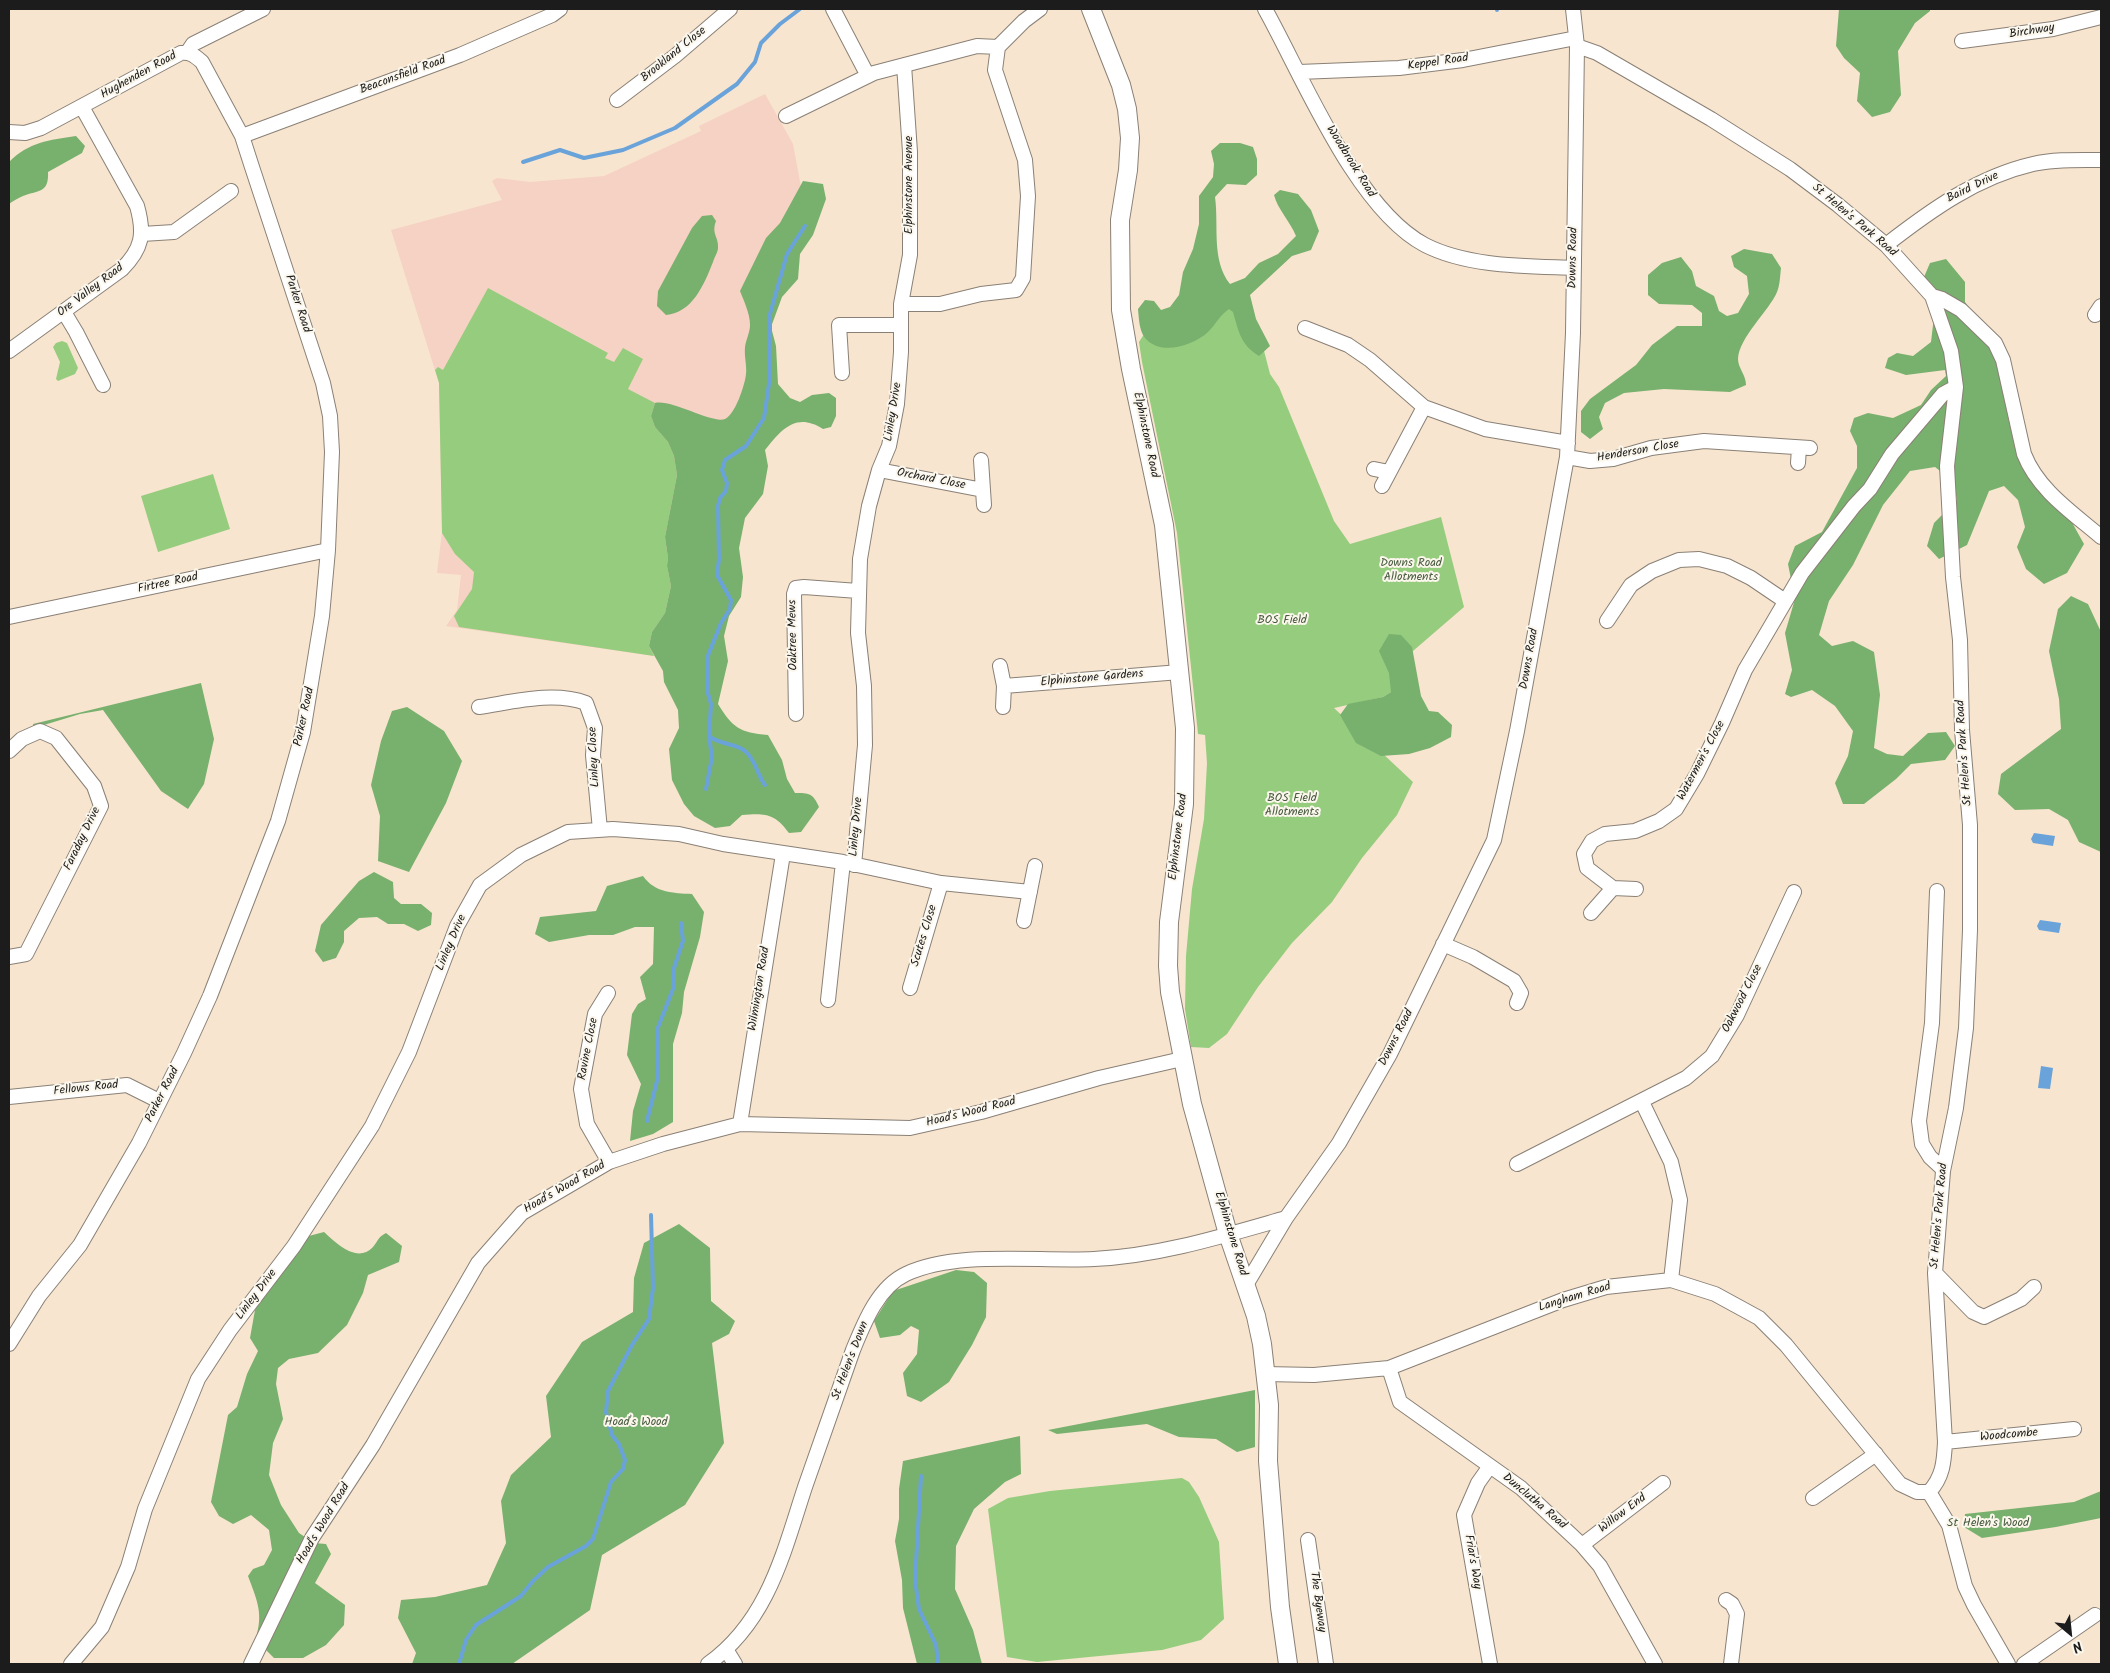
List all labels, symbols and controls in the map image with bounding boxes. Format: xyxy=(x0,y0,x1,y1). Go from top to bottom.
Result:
street label: Birchway xyxy=(2008,21,2056,43)
street label: Brookland Close xyxy=(638,24,710,86)
street label: Hughenden Road xyxy=(99,49,179,103)
street label: Keppel Road xyxy=(1407,52,1469,74)
street label: Beaconsfield Road xyxy=(358,54,448,98)
street label: Woodbrook Road xyxy=(1322,123,1378,201)
street label: Elphinstone Avenue xyxy=(903,136,917,234)
street label: Baird Drive xyxy=(1945,169,2001,207)
street label: St Helen's Park Road xyxy=(1809,181,1899,261)
street label: Downs Road xyxy=(1566,227,1582,289)
street label: Ore Valley Road xyxy=(55,261,127,321)
street label: Parker Road xyxy=(281,273,313,335)
street label: Linley Drive xyxy=(882,381,906,443)
street label: Elphinstone Road xyxy=(1129,391,1161,479)
street label: Henderson Close xyxy=(1596,438,1680,466)
street label: Orchard Close xyxy=(895,466,967,494)
park label: Downs Road Allotments xyxy=(1380,557,1442,585)
street label: Firtree Road xyxy=(136,571,200,597)
street label: Oaktree Mews xyxy=(786,599,802,671)
park label: BOS Field xyxy=(1257,614,1307,628)
street label: Downs Road xyxy=(1518,627,1542,691)
street label: Elphinstone Gardens xyxy=(1040,667,1144,691)
street label: Parker Road xyxy=(292,686,318,748)
street label: St Helen's Park Road xyxy=(1954,699,1976,807)
street label: Watermen's Close xyxy=(1675,719,1729,803)
street label: Linley Close xyxy=(586,726,604,788)
park label: BOS Field Allotments xyxy=(1265,792,1319,820)
street label: Elphinstone Road xyxy=(1167,793,1191,881)
street label: Linley Drive xyxy=(847,797,867,857)
street label: Faraday Drive xyxy=(61,805,105,873)
street label: Scutes Close xyxy=(909,904,941,968)
street label: Linley Drive xyxy=(434,913,470,973)
street label: Wilmington Road xyxy=(746,946,774,1032)
street label: Oakwood Close xyxy=(1720,963,1766,1035)
street label: Downs Road xyxy=(1377,1007,1417,1069)
street label: Ravine Close xyxy=(576,1017,602,1081)
street label: Parker Road xyxy=(143,1065,183,1125)
street label: Fellows Road xyxy=(53,1078,119,1100)
street label: Hoad's Wood Road xyxy=(925,1095,1017,1131)
street label: Hoad's Wood Road xyxy=(522,1159,608,1217)
street label: St Helen's Park Road xyxy=(1928,1162,1952,1270)
street label: Elphinstone Road xyxy=(1210,1190,1250,1278)
street label: Linley Drive xyxy=(233,1267,281,1323)
street label: Langham Road xyxy=(1537,1280,1613,1316)
street label: St Helen's Down xyxy=(829,1320,873,1402)
park label: Hoad's Wood xyxy=(605,1416,667,1430)
street label: Woodcombe xyxy=(1979,1426,2039,1446)
street label: Dunclutha Road xyxy=(1499,1471,1569,1533)
street label: Hoad's Wood Road xyxy=(294,1481,354,1567)
street label: Willow End xyxy=(1596,1491,1650,1537)
park label: St Helen's Wood xyxy=(1947,1517,2029,1531)
street label: Friar's Way xyxy=(1460,1534,1484,1590)
street label: The Byeway xyxy=(1306,1571,1328,1633)
north arrow xyxy=(2045,1608,2095,1658)
text: N xyxy=(2068,1634,2086,1658)

